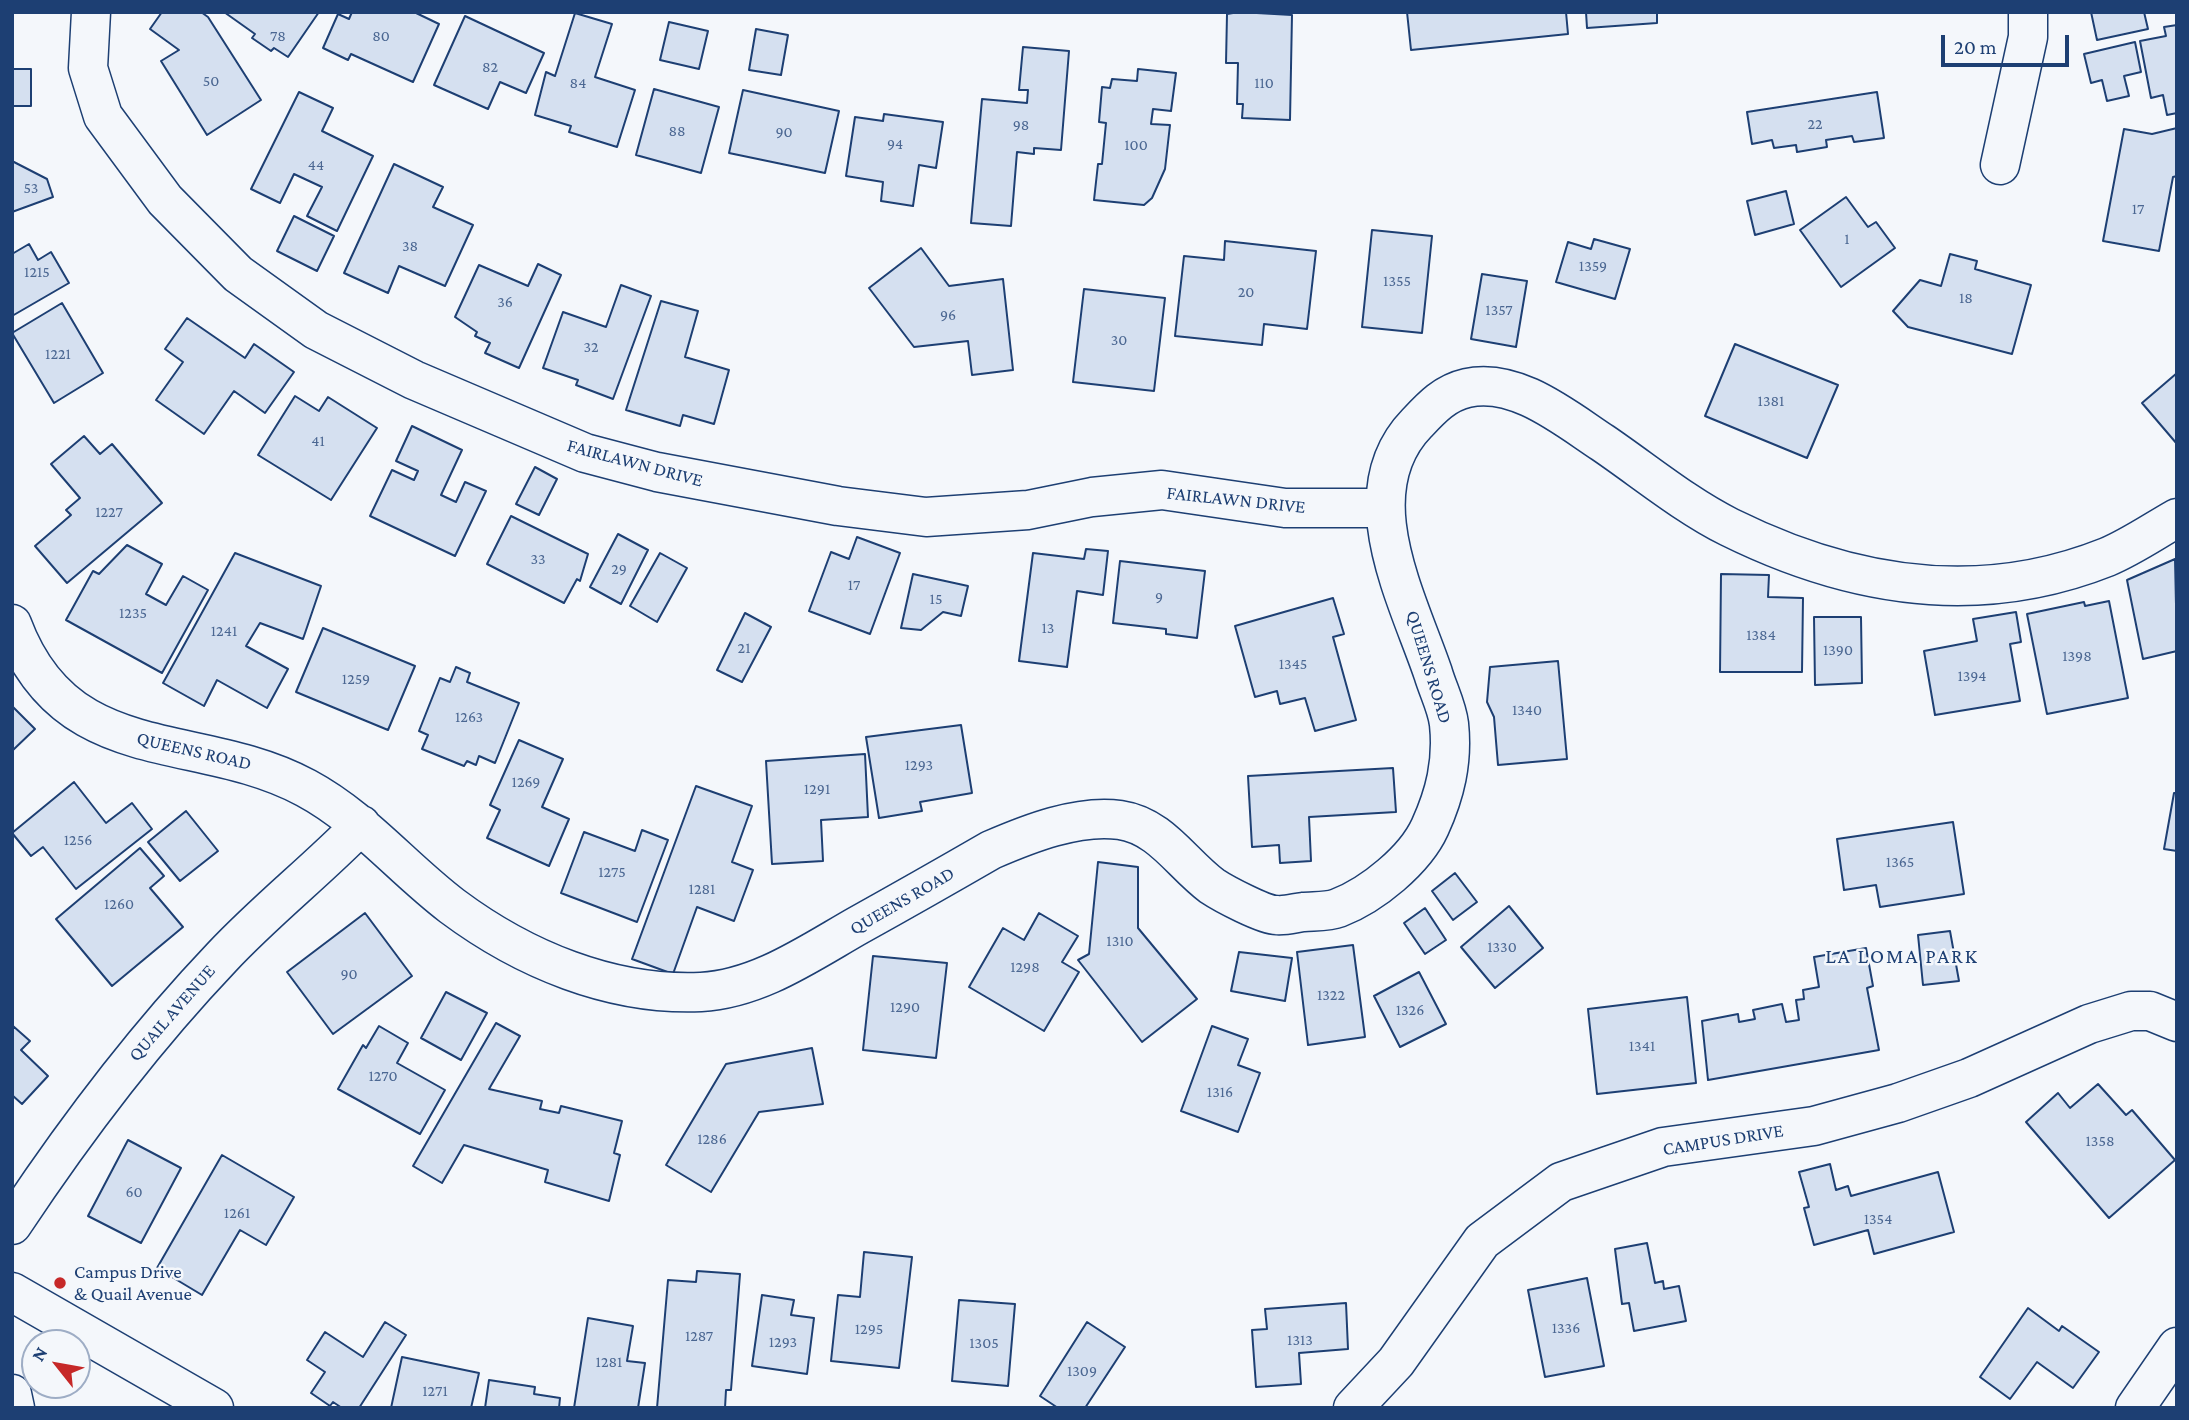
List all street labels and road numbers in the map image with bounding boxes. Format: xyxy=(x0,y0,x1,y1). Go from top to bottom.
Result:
street label: FAIRLAWN DRIVE xyxy=(565,434,705,492)
street label: FAIRLAWN DRIVE xyxy=(1165,481,1307,519)
street label: QUEENS ROAD xyxy=(1401,608,1457,726)
street label: QUEENS ROAD xyxy=(134,727,254,775)
street label: QUEENS ROAD xyxy=(846,862,958,940)
street label: QUAIL AVENUE xyxy=(124,960,220,1066)
street label: CAMPUS DRIVE xyxy=(1661,1119,1785,1161)

